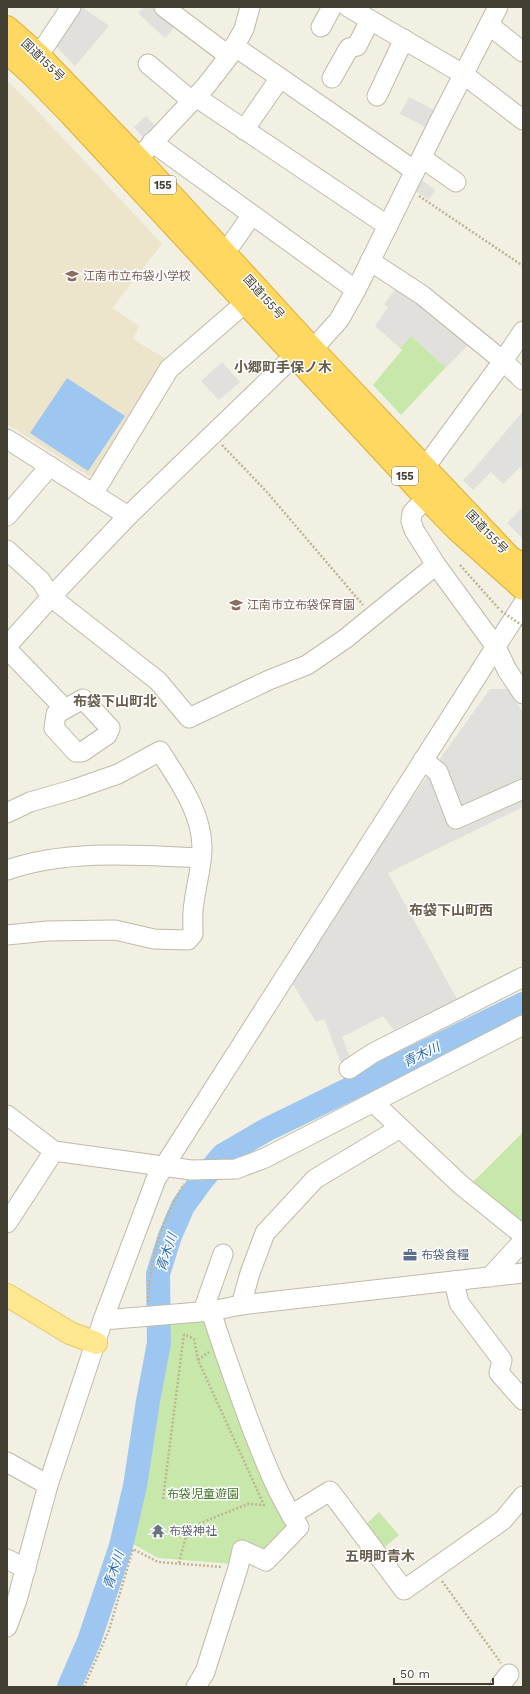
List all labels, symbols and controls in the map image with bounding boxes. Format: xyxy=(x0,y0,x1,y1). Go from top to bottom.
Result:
street label: 国道155号 xyxy=(18,36,68,84)
road number: 155 xyxy=(150,176,176,194)
school or university icon: 江南市立布袋小学校 xyxy=(64,268,80,284)
place label: 江南市立布袋小学校 xyxy=(83,269,191,283)
street label: 国道155号 xyxy=(241,272,287,322)
district label: 小郷町手保ノ木 xyxy=(234,359,332,375)
road number: 155 xyxy=(392,467,418,485)
street label: 国道155号 xyxy=(463,507,511,557)
school or university icon: 江南市立布袋保育園 xyxy=(228,597,244,613)
place label: 江南市立布袋保育園 xyxy=(247,598,355,612)
district label: 布袋下山町北 xyxy=(73,693,157,709)
district label: 布袋下山町西 xyxy=(409,902,493,918)
water label: 青木川 xyxy=(400,1038,444,1070)
water label: 青木川 xyxy=(153,1229,181,1273)
office icon: 布袋食糧 xyxy=(402,1247,418,1263)
place label: 布袋食糧 xyxy=(421,1248,469,1262)
park label: 布袋児童遊園 xyxy=(167,1487,239,1501)
temple icon: 布袋神社 xyxy=(150,1523,166,1539)
place label: 布袋神社 xyxy=(169,1524,217,1538)
water label: 青木川 xyxy=(100,1547,128,1591)
district label: 五明町青木 xyxy=(345,1548,415,1564)
scale bar xyxy=(394,1660,493,1686)
text: 50 m xyxy=(400,1667,430,1681)

